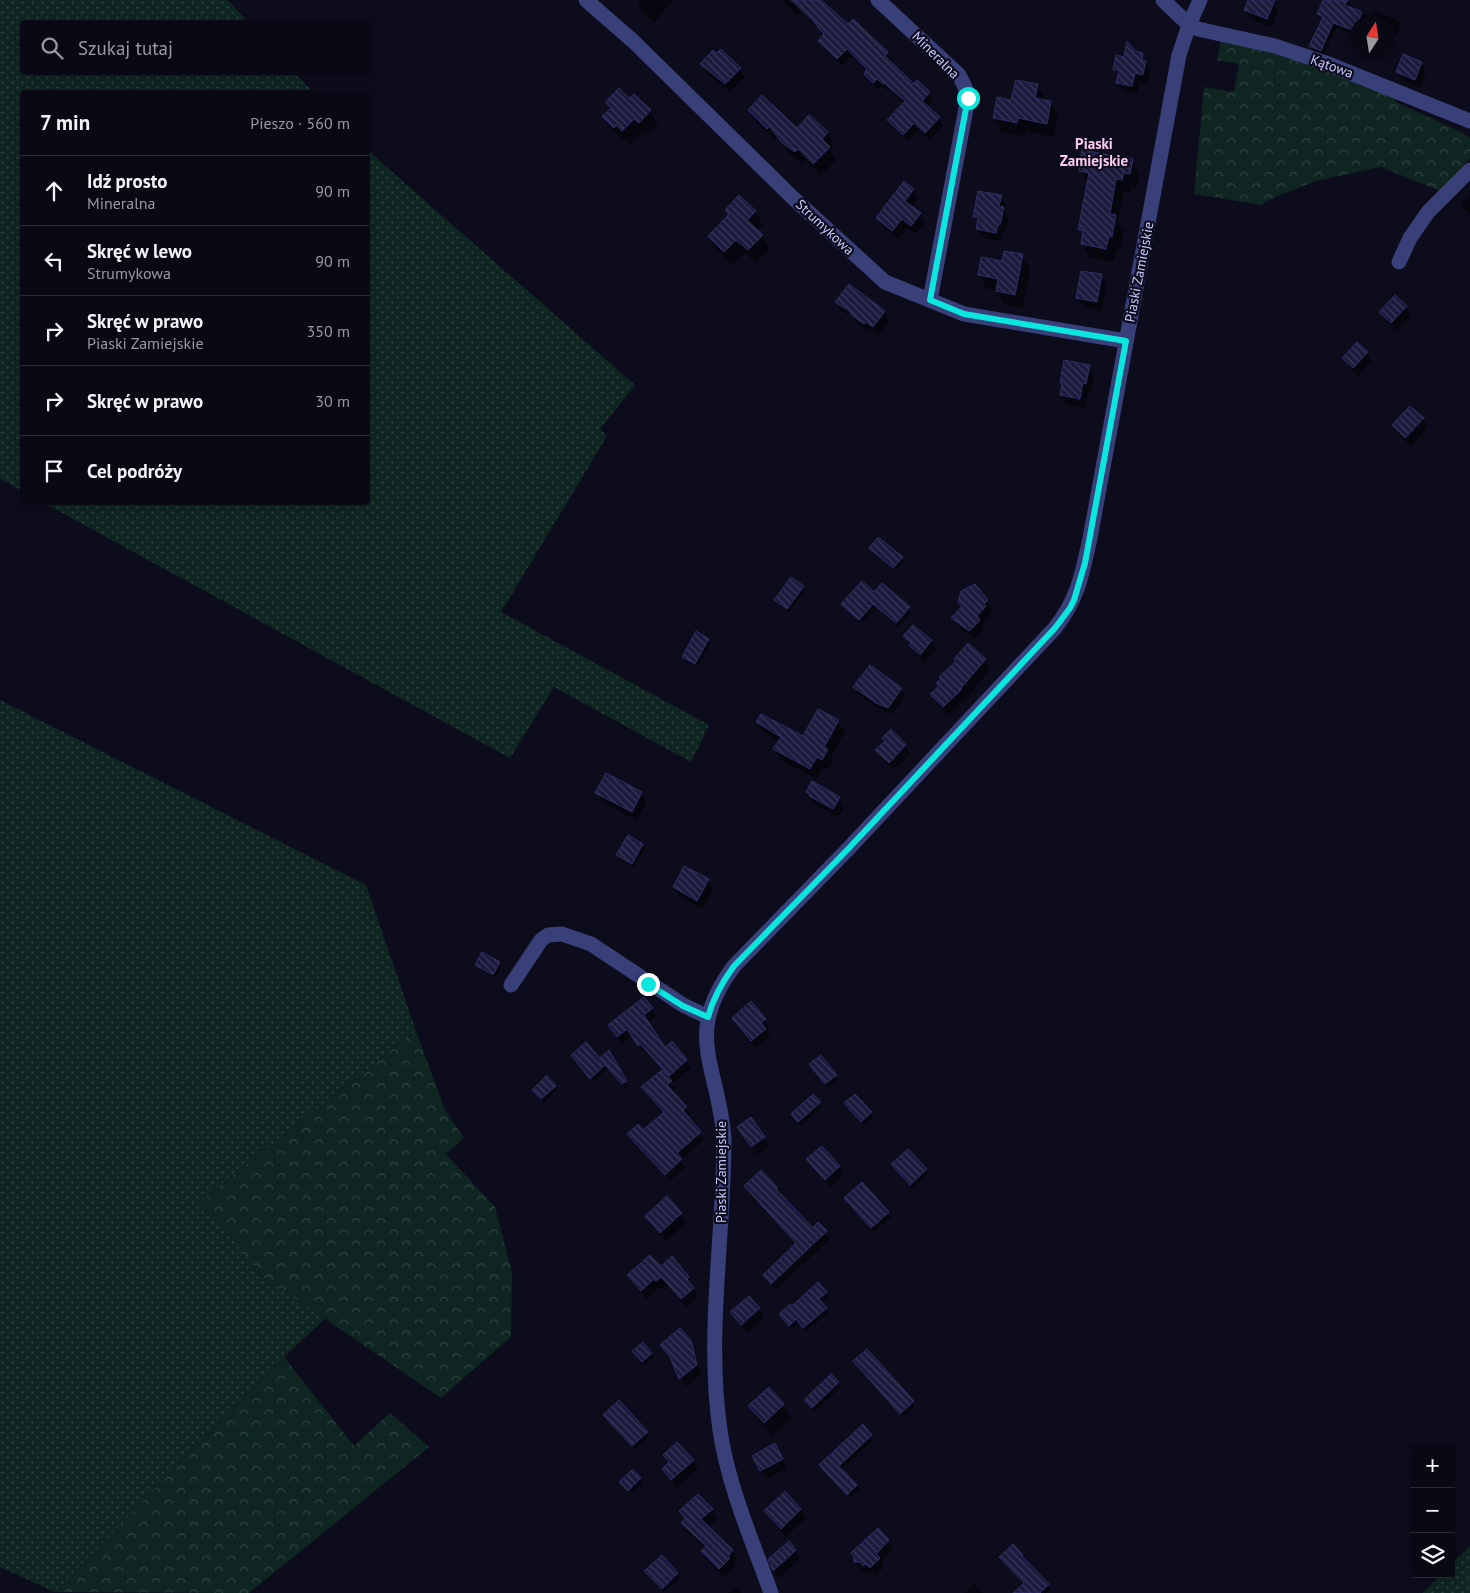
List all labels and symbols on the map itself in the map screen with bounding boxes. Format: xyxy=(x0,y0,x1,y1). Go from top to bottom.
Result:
north arrow xyxy=(1350,15,1395,60)
street label: Mineralna xyxy=(908,27,964,83)
street label: Kątowa xyxy=(1308,50,1356,82)
route start xyxy=(957,87,980,110)
district label: Piaski Zamiejskie xyxy=(1060,134,1129,170)
street label: Strumykowa xyxy=(792,195,858,259)
street label: Piaski Zamiejskie xyxy=(1120,220,1158,324)
route end xyxy=(637,973,660,996)
street label: Piaski Zamiejskie xyxy=(712,1121,730,1223)

